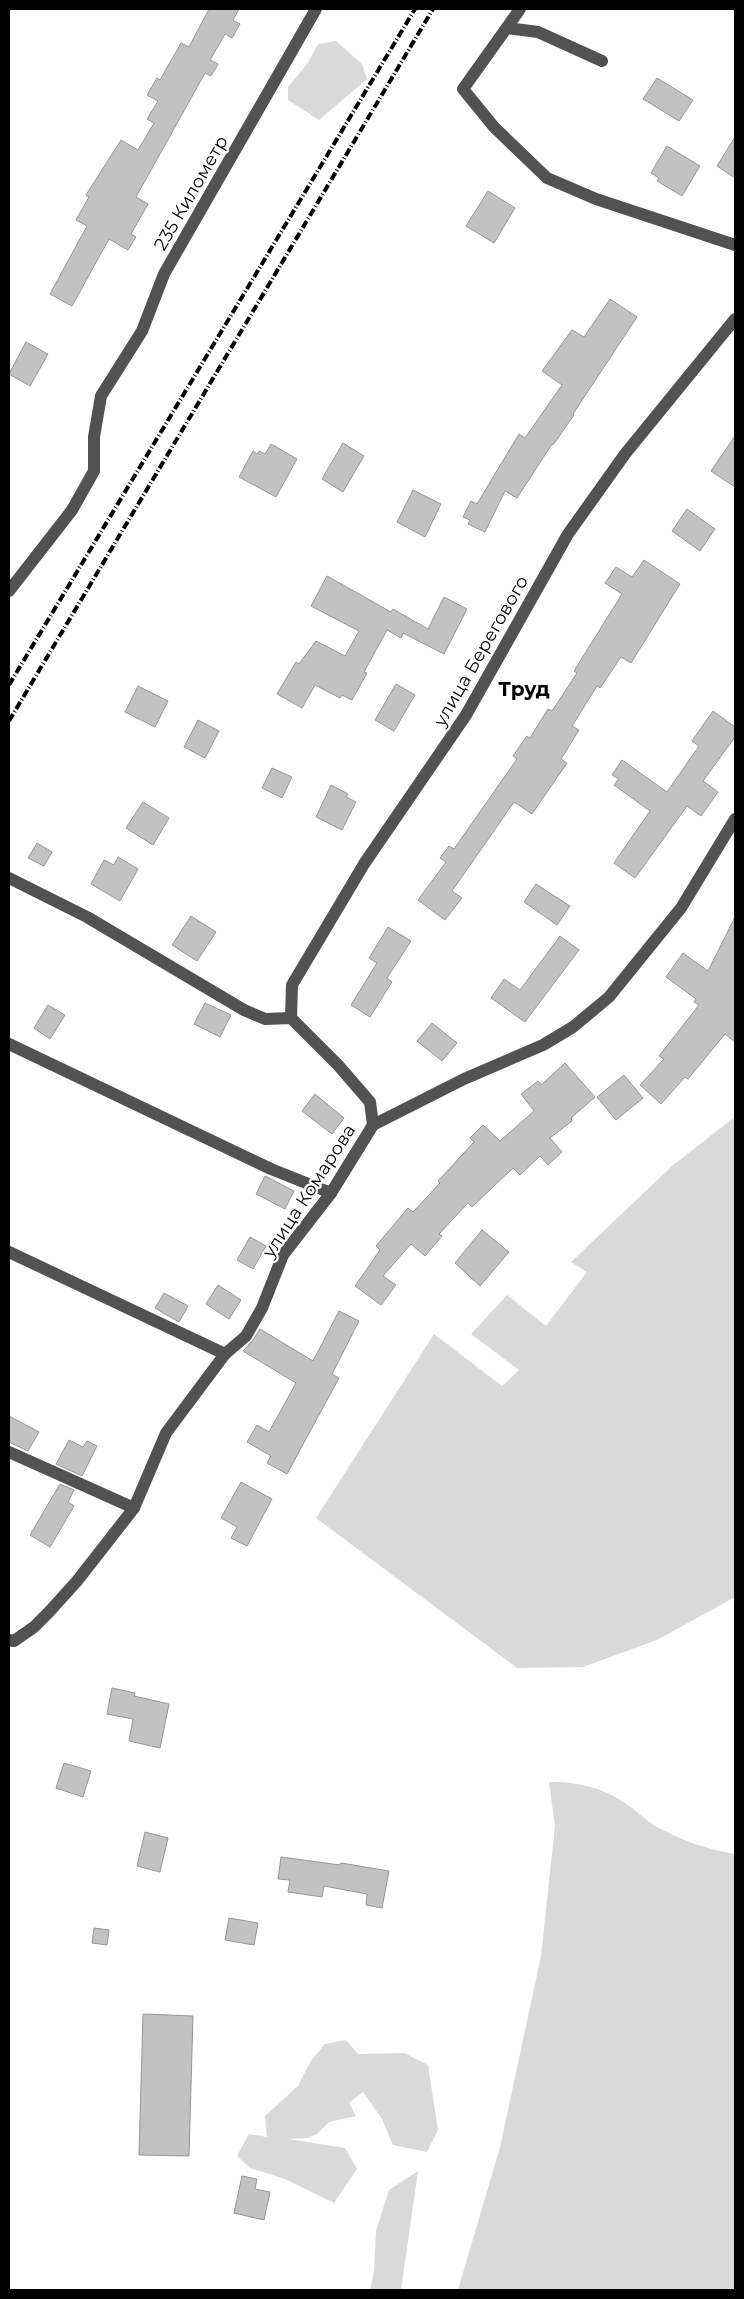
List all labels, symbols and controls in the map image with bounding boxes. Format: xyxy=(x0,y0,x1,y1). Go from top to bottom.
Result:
street label: 235 Километр xyxy=(149,132,233,254)
street label: улица Берегового xyxy=(428,572,533,731)
district label: Труд xyxy=(498,677,550,701)
street label: улица Комарова xyxy=(257,1120,360,1263)

